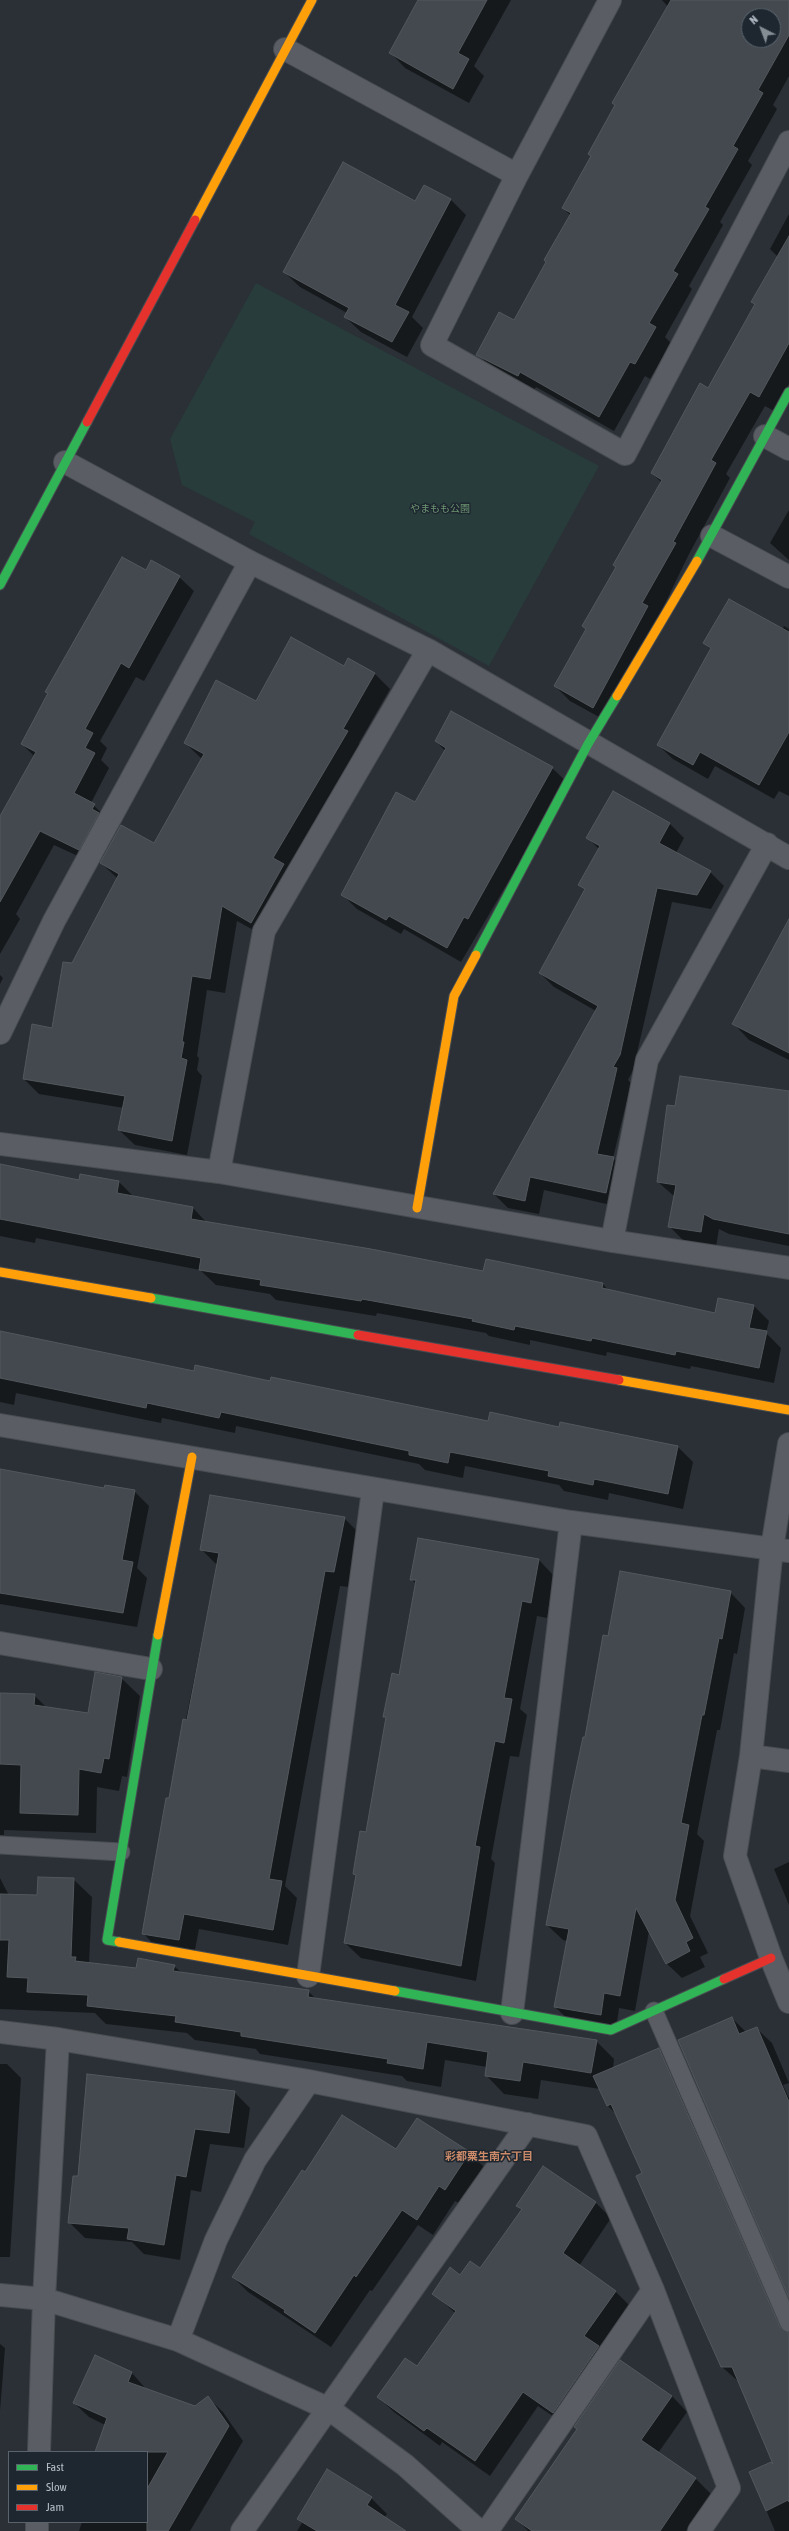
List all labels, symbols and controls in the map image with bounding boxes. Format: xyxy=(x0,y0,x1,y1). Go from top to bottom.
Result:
north arrow xyxy=(741,8,781,48)
text: N xyxy=(747,13,760,26)
park label: やまもも公園 xyxy=(410,503,470,515)
district label: 彩都粟生南六丁目 xyxy=(445,2150,533,2164)
legend xyxy=(8,2451,148,2523)
text: Fast xyxy=(46,2460,64,2474)
text: Slow xyxy=(46,2480,67,2494)
text: Jam xyxy=(46,2500,64,2514)

